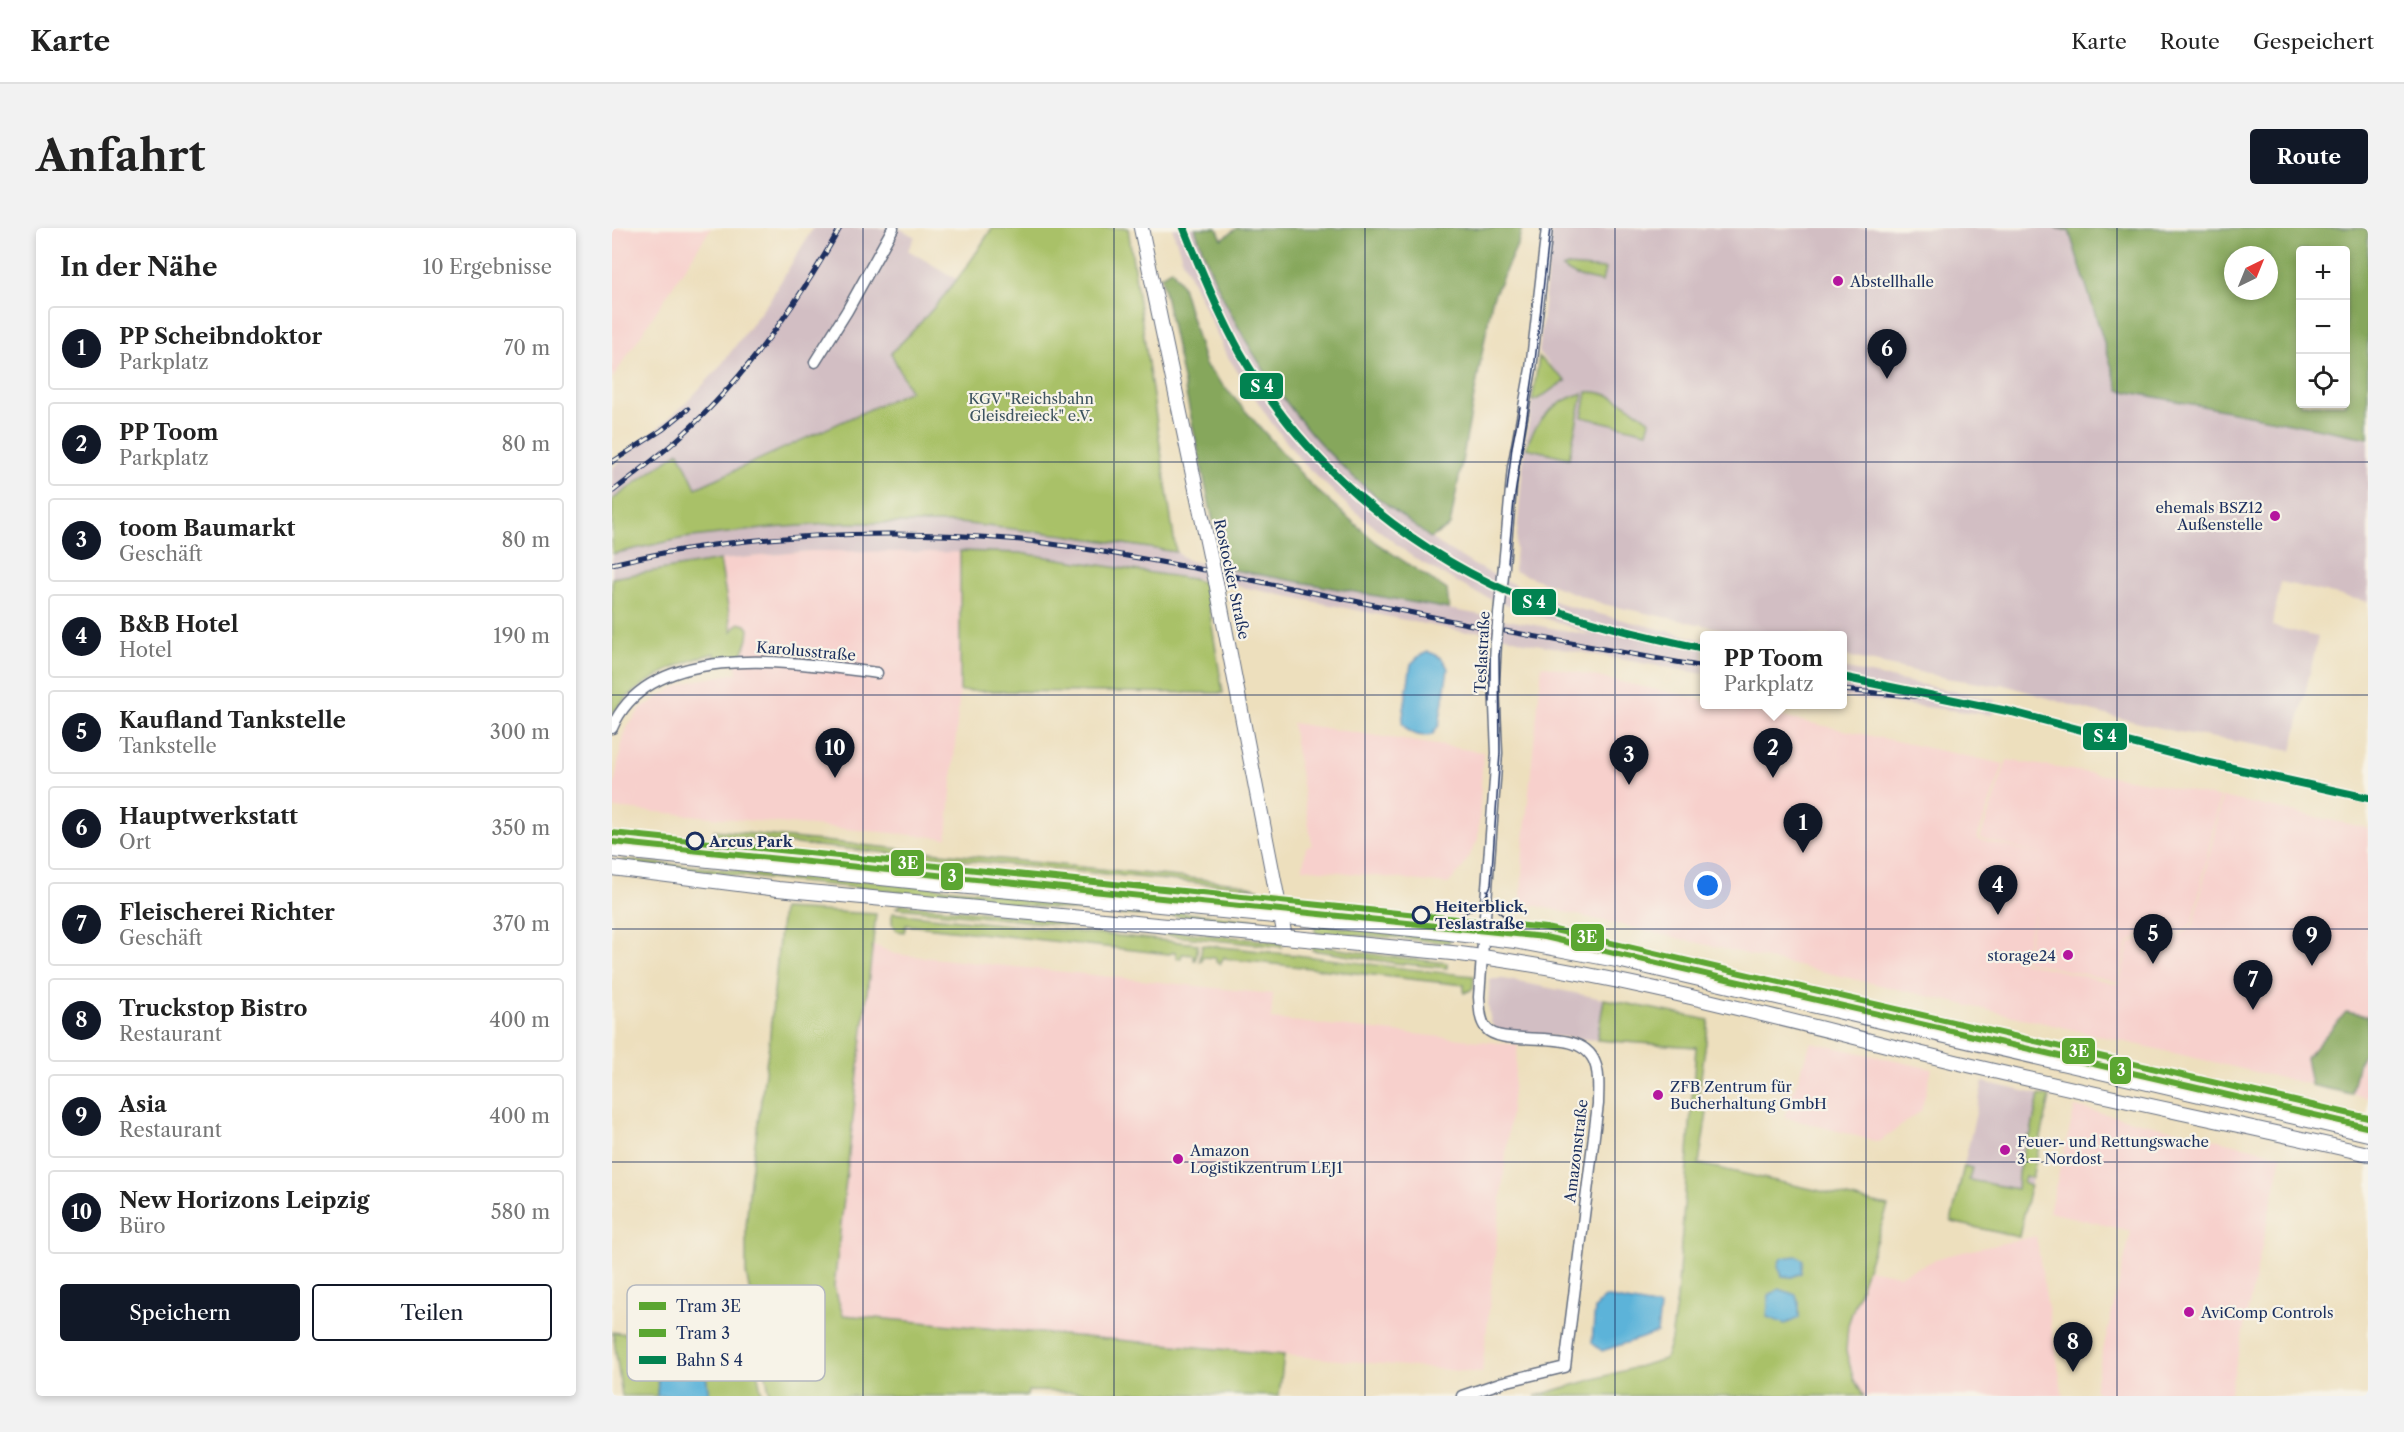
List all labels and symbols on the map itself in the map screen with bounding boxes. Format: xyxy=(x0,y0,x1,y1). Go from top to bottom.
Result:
north arrow xyxy=(2224,246,2278,300)
place label: Abstellhalle xyxy=(1849,272,1934,291)
marker: Abstellhalle xyxy=(1831,274,1845,288)
pin: 6 xyxy=(1868,330,1906,379)
line badge: S 4 xyxy=(1239,372,1284,400)
text: S 4 xyxy=(1250,376,1274,396)
park label: KGV "Reichsbahn Gleisdreieck" e.V. xyxy=(968,389,1094,425)
place label: ehemals BSZ12 Außenstelle xyxy=(2155,498,2263,534)
marker: ehemals BSZ12 Außenstelle xyxy=(2268,509,2282,523)
street label: Rostocker Straße xyxy=(1210,517,1254,641)
line badge: S 4 xyxy=(1511,588,1557,616)
text: S 4 xyxy=(1522,592,1546,612)
street label: Teslastraße xyxy=(1470,611,1494,693)
street label: Karolusstraße xyxy=(755,637,857,665)
line badge: S 4 xyxy=(2082,722,2128,751)
text: S 4 xyxy=(2093,726,2117,746)
pin: 10 xyxy=(816,728,854,778)
pin: 2 xyxy=(1754,728,1792,778)
pin: 3 xyxy=(1610,736,1648,785)
pin: 1 xyxy=(1784,804,1822,853)
marker: Arcus Park xyxy=(686,832,704,850)
place label: Arcus Park xyxy=(708,832,794,851)
line badge: 3E xyxy=(890,849,925,877)
text: 3E xyxy=(898,853,918,873)
line badge: 3 xyxy=(940,862,964,891)
text: 3 xyxy=(947,866,957,886)
pin: 4 xyxy=(1978,866,2018,915)
your location xyxy=(1693,871,1722,900)
place label: Heiterblick, Teslastraße xyxy=(1435,897,1528,933)
marker: Heiterblick, Teslastraße xyxy=(1412,906,1430,924)
pin: 5 xyxy=(2134,914,2172,964)
pin: 9 xyxy=(2292,916,2332,966)
line badge: 3E xyxy=(1570,923,1605,952)
text: 3E xyxy=(1577,927,1597,947)
place label: storage24 xyxy=(1987,946,2056,965)
marker: storage24 xyxy=(2061,948,2075,962)
pin: 7 xyxy=(2234,960,2272,1010)
line badge: 3E xyxy=(2061,1037,2096,1065)
text: 3E xyxy=(2069,1041,2089,1061)
line badge: 3 xyxy=(2109,1056,2132,1085)
text: 3 xyxy=(2116,1060,2126,1080)
place label: ZFB Zentrum für Bucherhaltung GmbH xyxy=(1670,1077,1827,1113)
marker: ZFB Zentrum für Bucherhaltung GmbH xyxy=(1651,1088,1665,1102)
street label: Amazonstraße xyxy=(1560,1098,1592,1205)
place label: Feuer- und Rettungswache 3 – Nordost xyxy=(2017,1132,2209,1168)
place label: Amazon Logistikzentrum LEJ1 xyxy=(1189,1141,1343,1177)
marker: Feuer- und Rettungswache 3 – Nordost xyxy=(1998,1143,2012,1157)
marker: Amazon Logistikzentrum LEJ1 xyxy=(1171,1152,1185,1166)
legend xyxy=(627,1285,825,1381)
text: Tram 3E xyxy=(676,1296,741,1316)
place label: AviComp Controls xyxy=(2200,1303,2333,1322)
marker: AviComp Controls xyxy=(2182,1305,2196,1319)
pin: 8 xyxy=(2054,1322,2092,1372)
text: Tram 3 xyxy=(676,1323,730,1343)
text: Bahn S 4 xyxy=(676,1350,743,1370)

